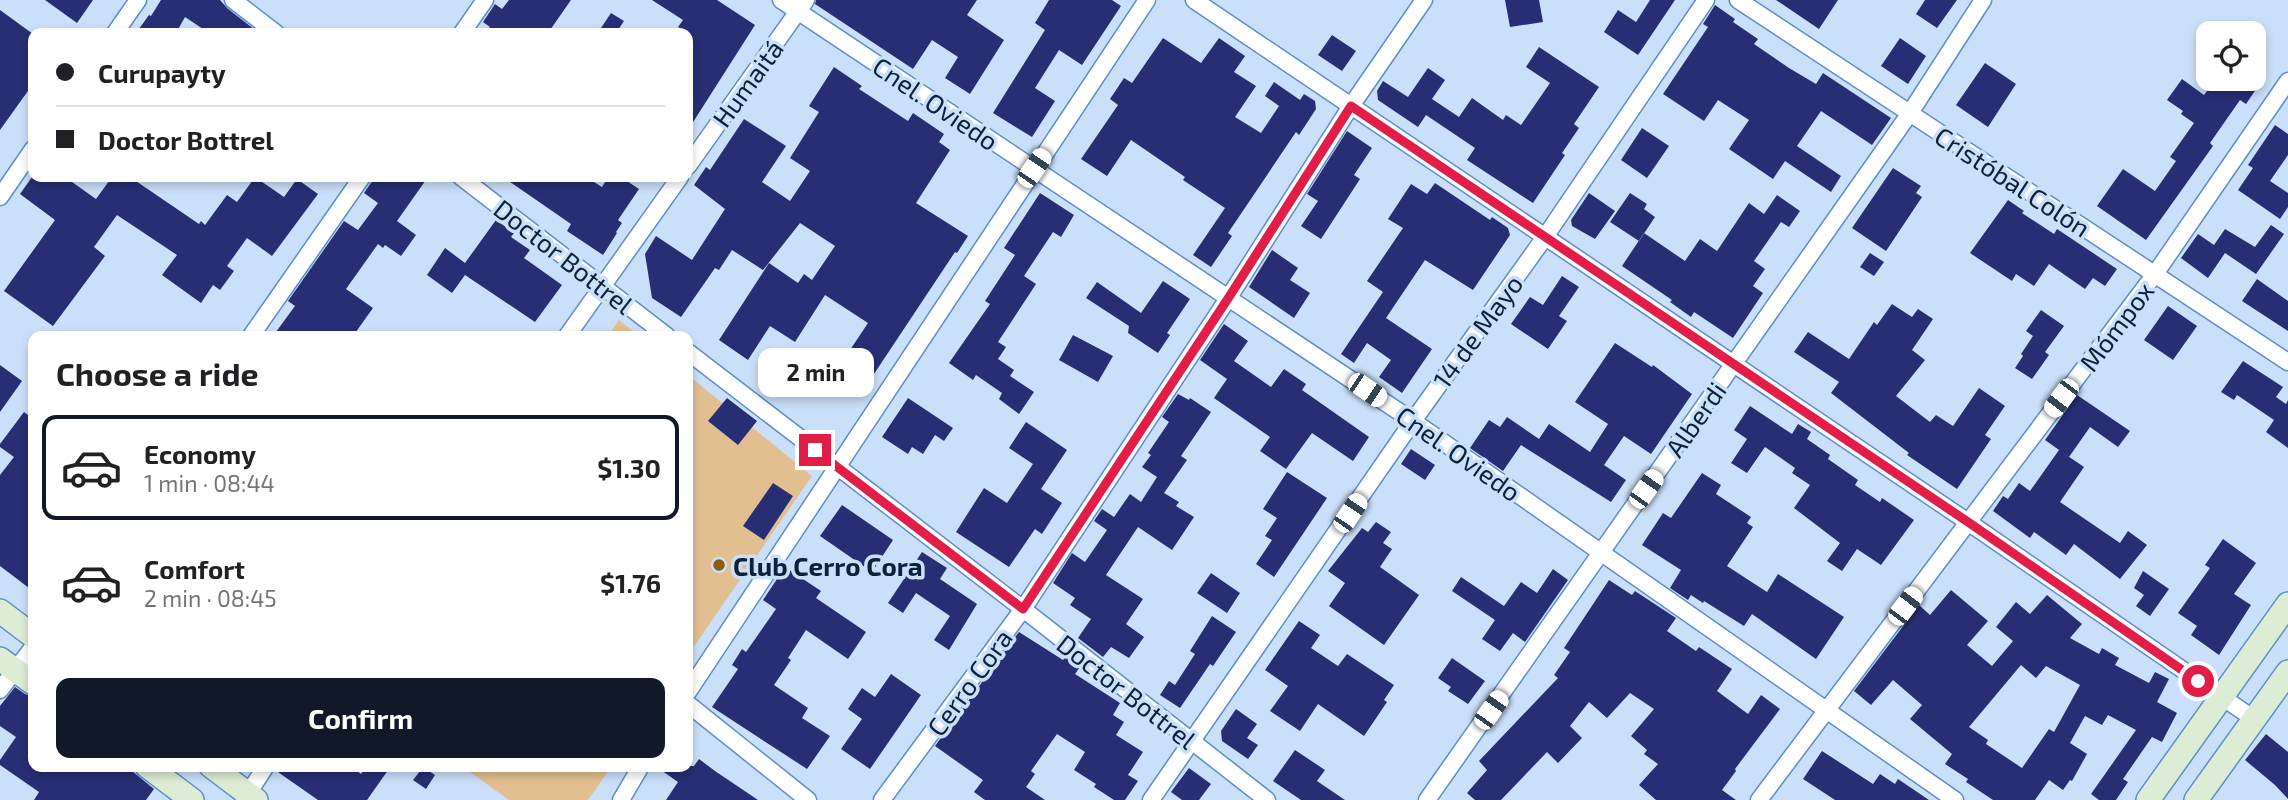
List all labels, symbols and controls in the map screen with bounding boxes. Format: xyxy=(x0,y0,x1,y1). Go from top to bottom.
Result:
map controls xyxy=(2196,21,2266,91)
button: locate xyxy=(2196,21,2266,91)
street label: Humaitá xyxy=(705,33,789,133)
street label: Cnel. Oviedo xyxy=(867,50,1005,156)
text: Curupayty xyxy=(98,57,226,88)
street label: Cristóbal Colón xyxy=(1930,119,2096,243)
text: Doctor Bottrel xyxy=(98,124,274,155)
car xyxy=(1014,145,1055,191)
street label: Doctor Bottrel xyxy=(488,192,640,320)
street label: 14 de Mayo xyxy=(1426,268,1528,394)
street label: Mómpox xyxy=(2072,275,2160,377)
callout: 2 min xyxy=(757,349,873,398)
text: Choose a ride xyxy=(56,354,259,392)
text: 2 min xyxy=(787,358,845,386)
car xyxy=(1344,370,1391,410)
car xyxy=(2040,375,2083,421)
street label: Alberdi xyxy=(1658,376,1732,462)
street label: Cnel. Oviedo xyxy=(1391,399,1527,507)
route end xyxy=(799,434,831,466)
icon: car xyxy=(60,436,123,499)
text: Economy xyxy=(144,438,256,469)
text: $1.30 xyxy=(597,452,661,483)
car xyxy=(1626,466,1667,512)
text: 1 min · 08:44 xyxy=(144,469,275,497)
car xyxy=(1330,490,1371,536)
place label: Club Cerro Cora xyxy=(733,550,923,581)
icon: car xyxy=(60,551,123,614)
text: Comfort xyxy=(144,553,245,584)
marker: Club Cerro Cora xyxy=(711,557,727,573)
text: $1.76 xyxy=(600,567,661,598)
car xyxy=(1884,583,1927,629)
text: 2 min · 08:45 xyxy=(144,584,277,612)
street label: Cerro Cora xyxy=(920,623,1018,741)
street label: Doctor Bottrel xyxy=(1051,627,1203,755)
route start xyxy=(2182,665,2214,697)
button: Confirm xyxy=(56,678,665,758)
car xyxy=(1471,687,1512,733)

